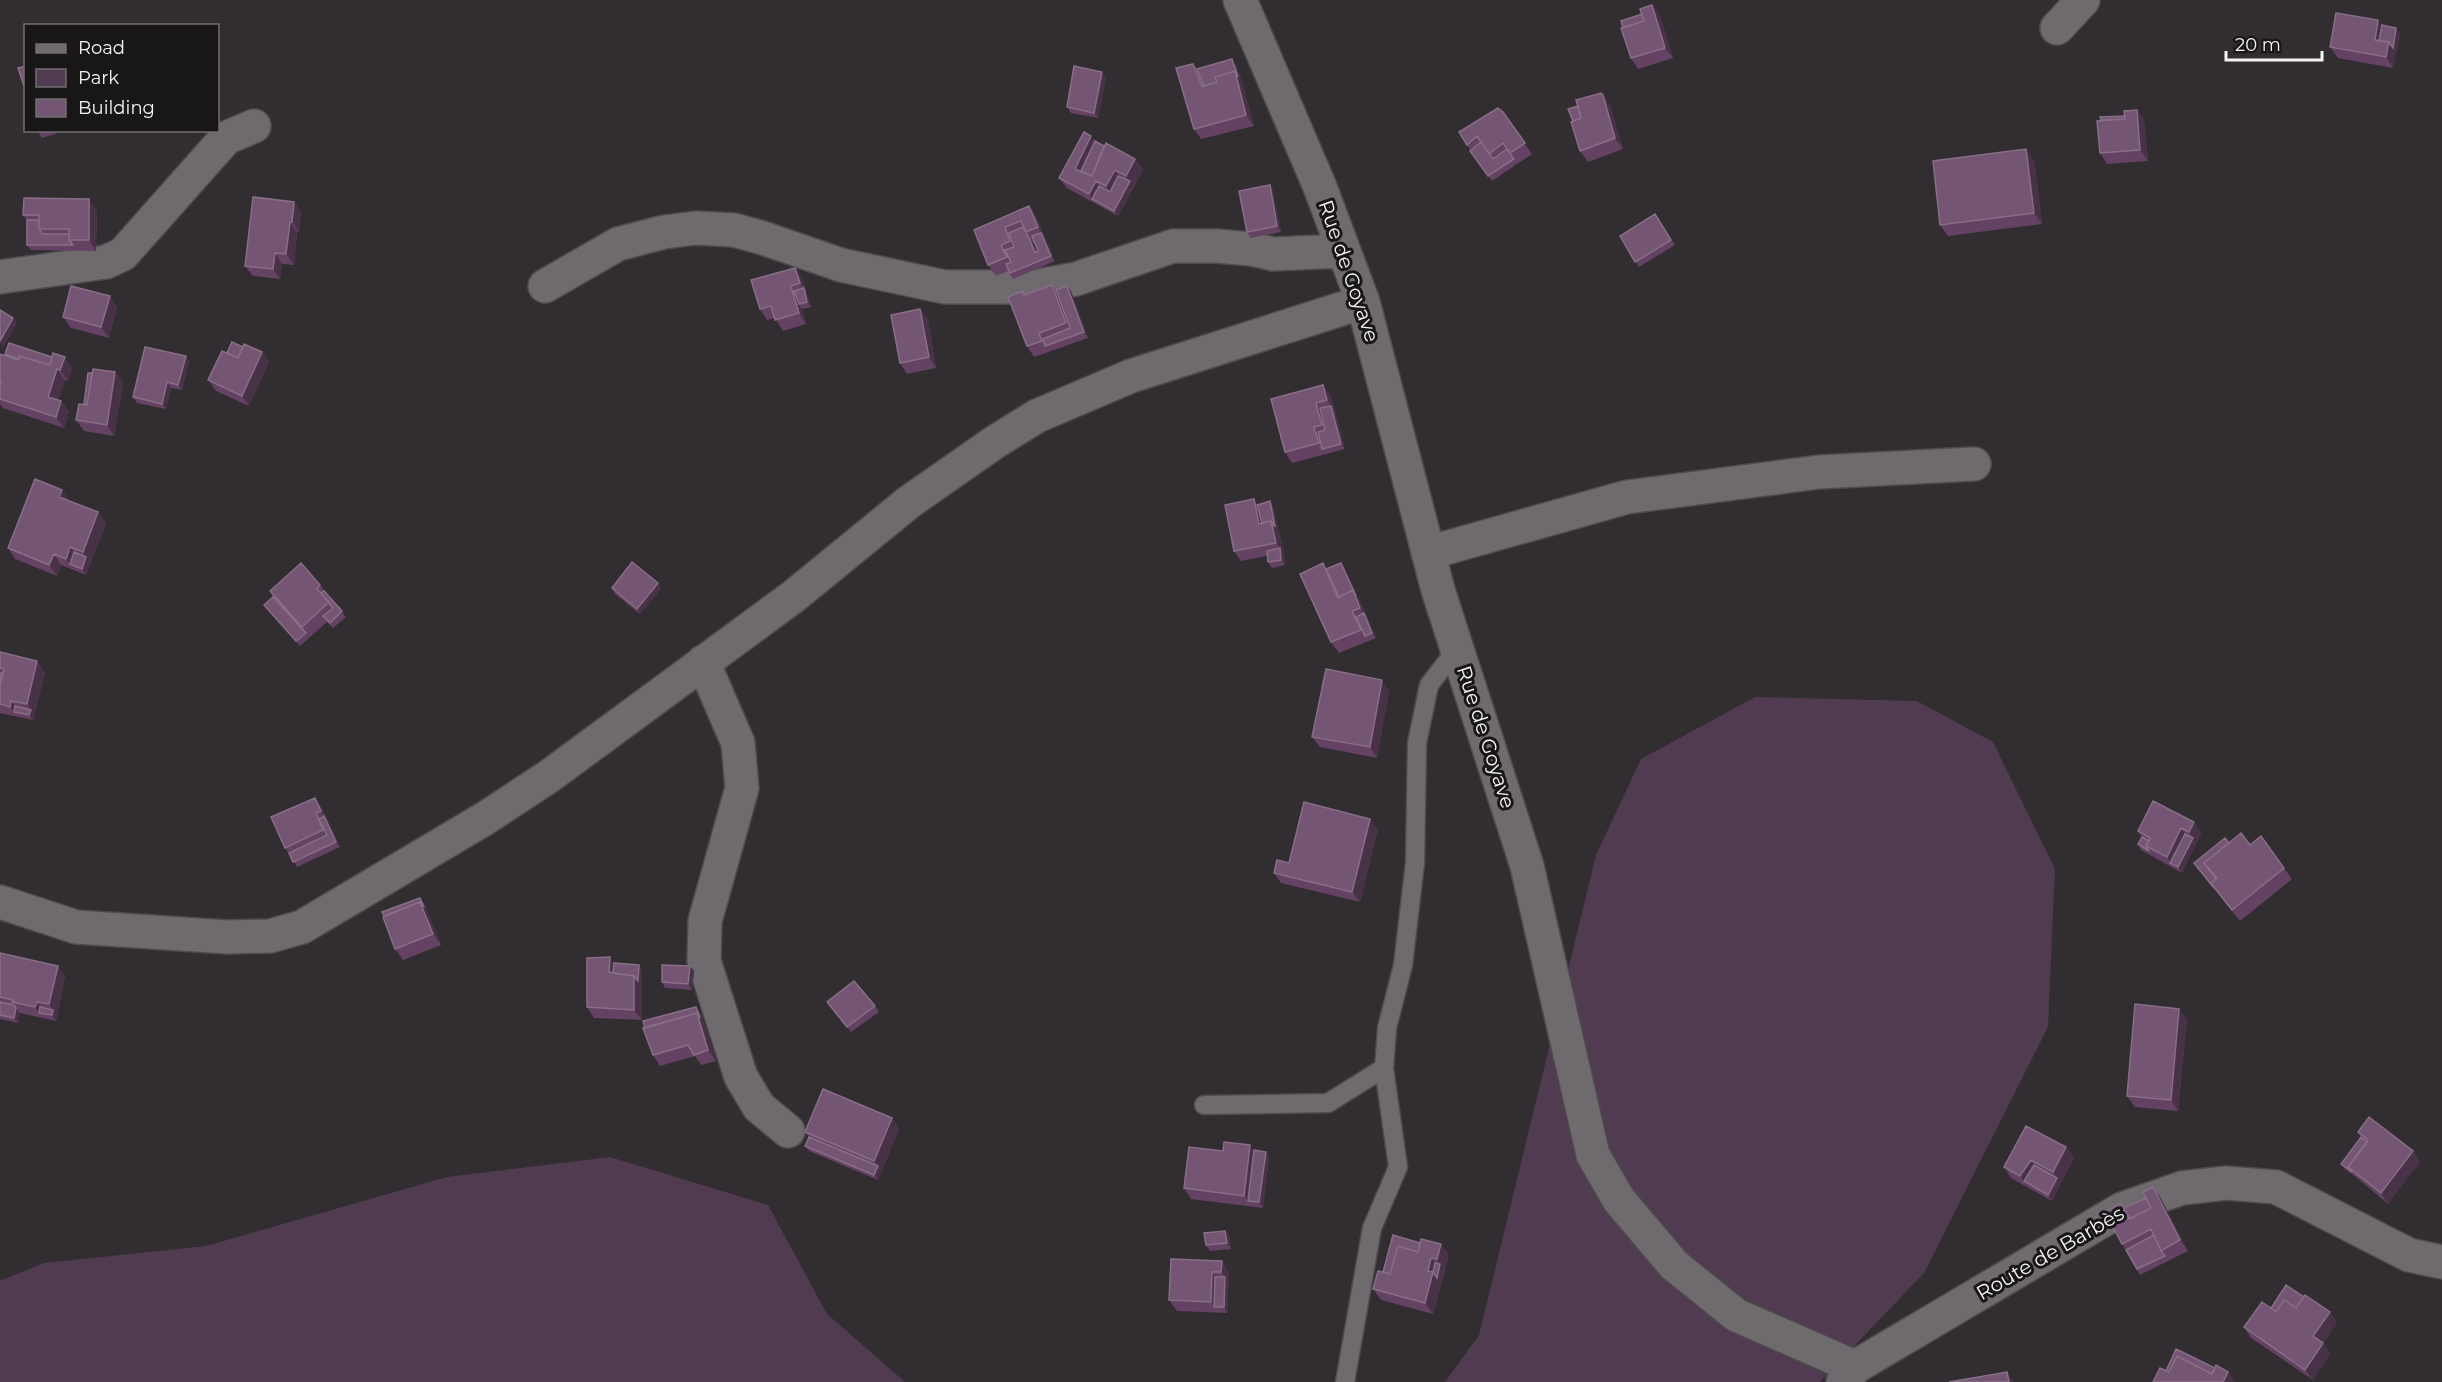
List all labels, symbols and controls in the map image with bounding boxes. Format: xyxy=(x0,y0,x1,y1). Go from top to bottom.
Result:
legend xyxy=(24,24,219,132)
scale bar xyxy=(2226,24,2322,62)
text: 20 m xyxy=(2235,34,2281,56)
text: Road xyxy=(78,37,125,59)
text: Park xyxy=(78,67,119,89)
text: Building xyxy=(78,97,155,119)
street label: Rue de Goyave xyxy=(1313,197,1385,345)
street label: Rue de Goyave xyxy=(1452,663,1520,811)
street label: Route de Barbès xyxy=(1972,1201,2128,1305)

